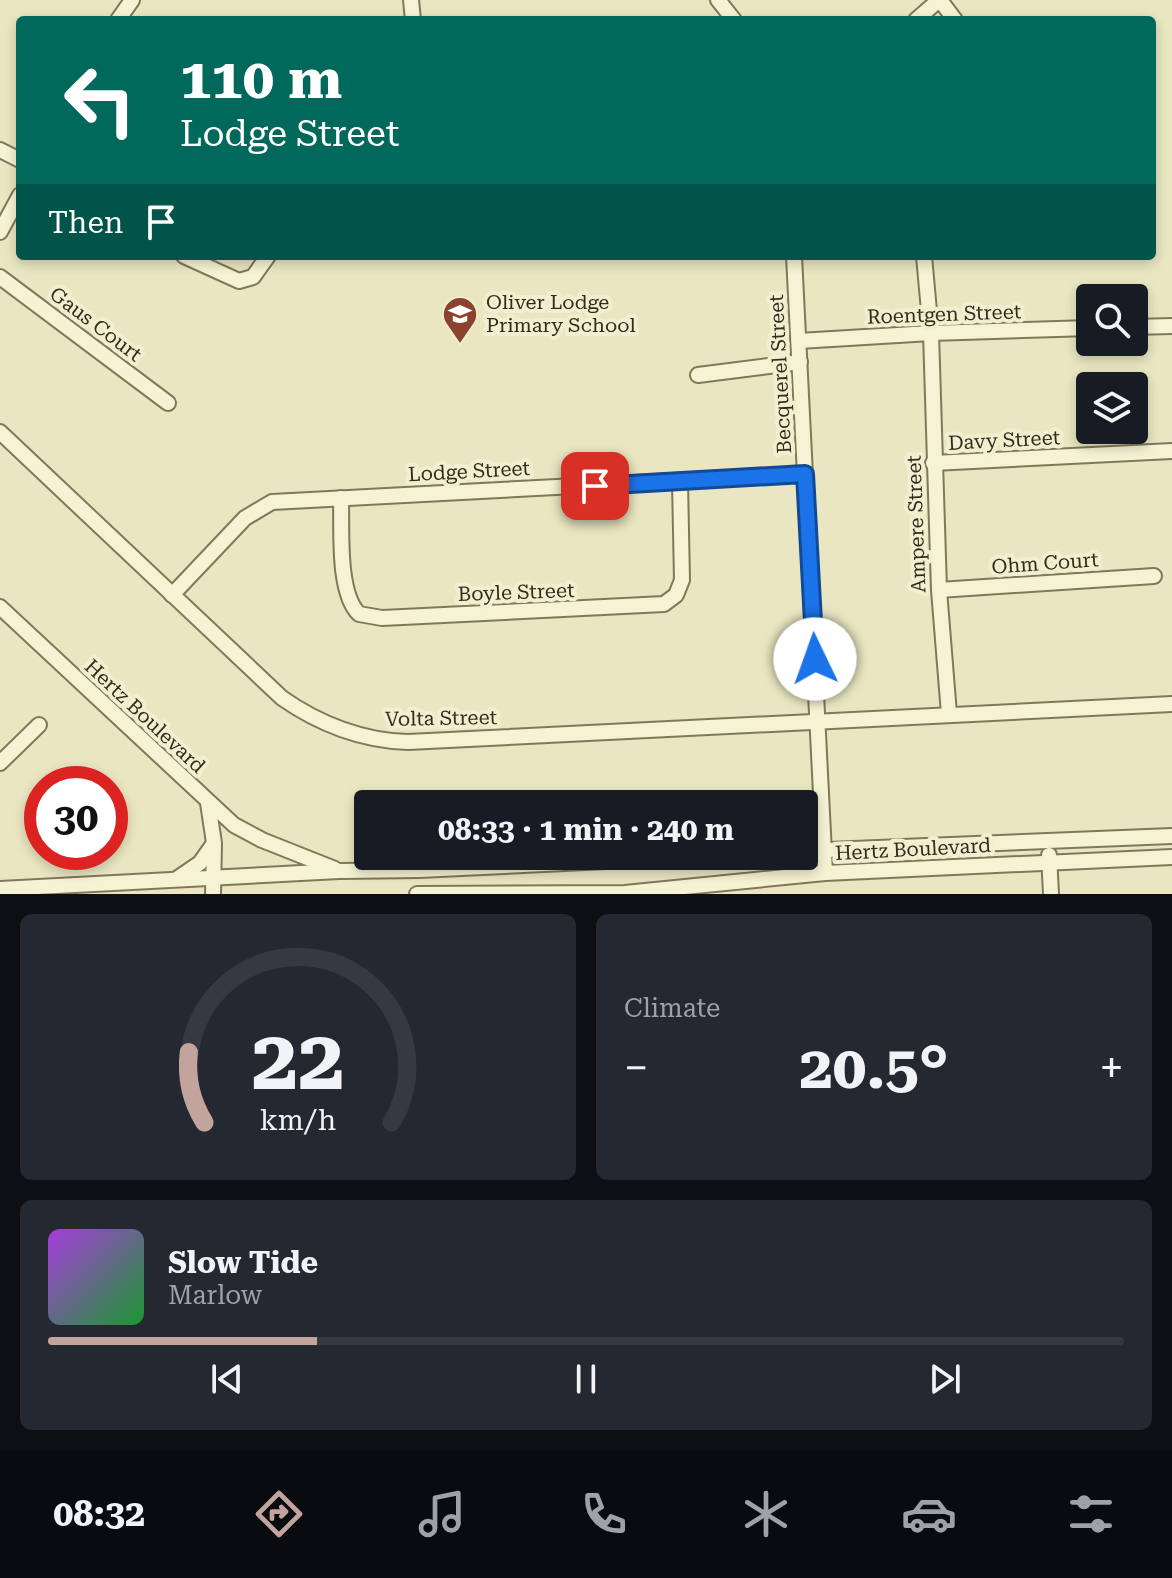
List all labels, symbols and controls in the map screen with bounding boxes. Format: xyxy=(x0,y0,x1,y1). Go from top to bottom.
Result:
text: 110 m xyxy=(180,46,342,112)
icon: left xyxy=(48,48,152,152)
text: Lodge Street xyxy=(180,113,399,155)
icon: arrive xyxy=(139,200,183,244)
text: Then xyxy=(48,205,123,240)
street label: Gaus Court xyxy=(45,282,147,367)
map controls xyxy=(1076,284,1148,444)
button: search xyxy=(1076,284,1148,356)
place label: Oliver Lodge Primary School xyxy=(486,290,636,337)
street label: Becquerel Street xyxy=(764,293,796,454)
school or university icon: Oliver Lodge Primary School xyxy=(441,295,479,345)
street label: Roentgen Street xyxy=(866,299,1022,329)
button: layers xyxy=(1076,372,1148,444)
street label: Davy Street xyxy=(947,425,1061,455)
pin xyxy=(561,452,629,520)
street label: Ampere Street xyxy=(902,454,930,593)
street label: Lodge Street xyxy=(408,456,531,486)
icon: arrive xyxy=(573,464,617,508)
street label: Ohm Court xyxy=(991,547,1100,579)
street label: Boyle Street xyxy=(457,578,575,606)
position arrow xyxy=(773,617,857,701)
street label: Hertz Boulevard xyxy=(80,654,210,778)
street label: Volta Street xyxy=(385,705,498,731)
speed limit sign: 30 xyxy=(24,766,128,870)
text: 08:33 · 1 min · 240 m xyxy=(438,812,734,847)
street label: Hertz Boulevard xyxy=(834,833,992,865)
text: Climate xyxy=(624,993,720,1023)
text: 22 xyxy=(251,1012,345,1109)
text: 20.5° xyxy=(799,1032,949,1103)
text: − xyxy=(624,1042,649,1094)
text: + xyxy=(1099,1042,1124,1094)
text: km/h xyxy=(260,1103,336,1137)
text: Slow Tide xyxy=(168,1245,318,1280)
text: Marlow xyxy=(168,1280,262,1310)
icon: previous xyxy=(205,1357,249,1401)
icon: pause xyxy=(564,1357,608,1401)
icon: next xyxy=(923,1357,967,1401)
icon: directions xyxy=(251,1486,307,1542)
icon: music xyxy=(414,1486,470,1542)
icon: phone xyxy=(576,1486,632,1542)
icon: climate xyxy=(738,1486,794,1542)
icon: car xyxy=(901,1486,957,1542)
icon: filters xyxy=(1063,1486,1119,1542)
text: 08:32 xyxy=(53,1493,145,1535)

